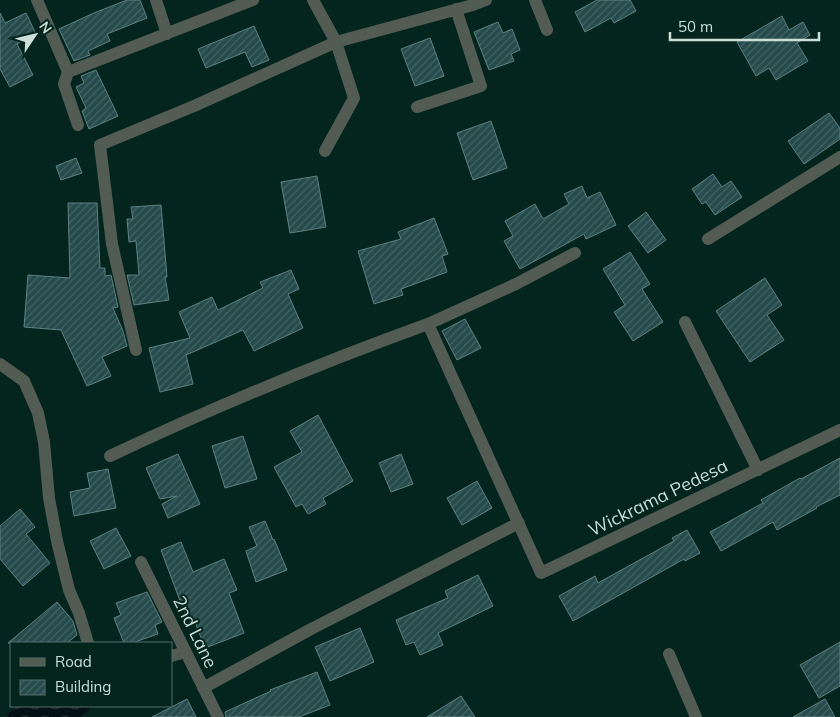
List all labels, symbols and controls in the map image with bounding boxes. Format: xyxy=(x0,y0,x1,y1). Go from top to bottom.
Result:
north arrow xyxy=(10,10,60,60)
scale bar xyxy=(670,10,819,42)
text: 50 m xyxy=(678,17,713,36)
text: N xyxy=(35,18,56,37)
street label: Wickrama Pedesa xyxy=(584,454,731,541)
street label: 2nd Lane xyxy=(168,592,223,672)
legend xyxy=(10,642,172,707)
text: Road xyxy=(55,652,92,671)
text: Building xyxy=(55,677,111,696)

